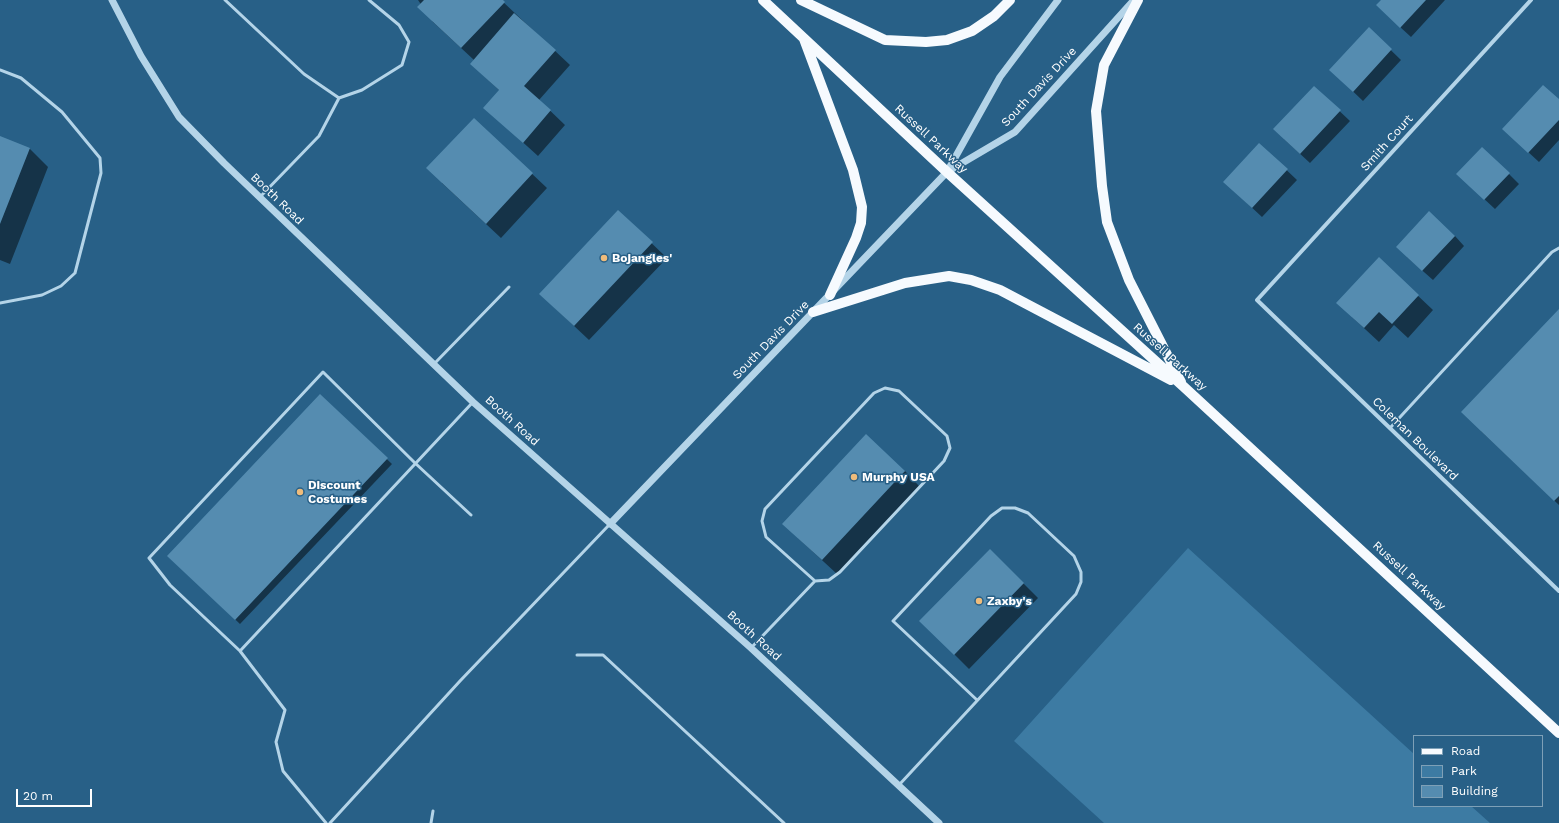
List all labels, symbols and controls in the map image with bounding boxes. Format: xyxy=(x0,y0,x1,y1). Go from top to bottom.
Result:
street label: South Davis Drive xyxy=(998,44,1080,130)
street label: Russell Parkway xyxy=(891,101,971,177)
street label: Smith Court xyxy=(1358,112,1416,174)
street label: Booth Road xyxy=(248,170,306,228)
place label: Bojangles' xyxy=(612,251,672,265)
marker: Bojangles' xyxy=(599,253,609,263)
street label: South Davis Drive xyxy=(730,298,812,382)
street label: Russell Parkway xyxy=(1130,320,1210,394)
street label: Booth Road xyxy=(482,393,542,449)
street label: Coleman Boulevard xyxy=(1369,394,1461,484)
place label: Murphy USA xyxy=(862,470,935,484)
marker: Murphy USA xyxy=(849,472,859,482)
place label: Discount Costumes xyxy=(308,478,367,506)
marker: Discount Costumes xyxy=(295,487,305,497)
street label: Russell Parkway xyxy=(1369,538,1449,614)
place label: Zaxby's xyxy=(987,594,1032,608)
marker: Zaxby's xyxy=(974,596,984,606)
street label: Booth Road xyxy=(724,608,784,664)
legend xyxy=(1413,735,1543,807)
text: Road xyxy=(1451,744,1480,758)
text: Park xyxy=(1451,764,1477,778)
scale bar xyxy=(18,781,94,807)
text: Building xyxy=(1451,784,1498,798)
text: 20 m xyxy=(23,789,53,803)

